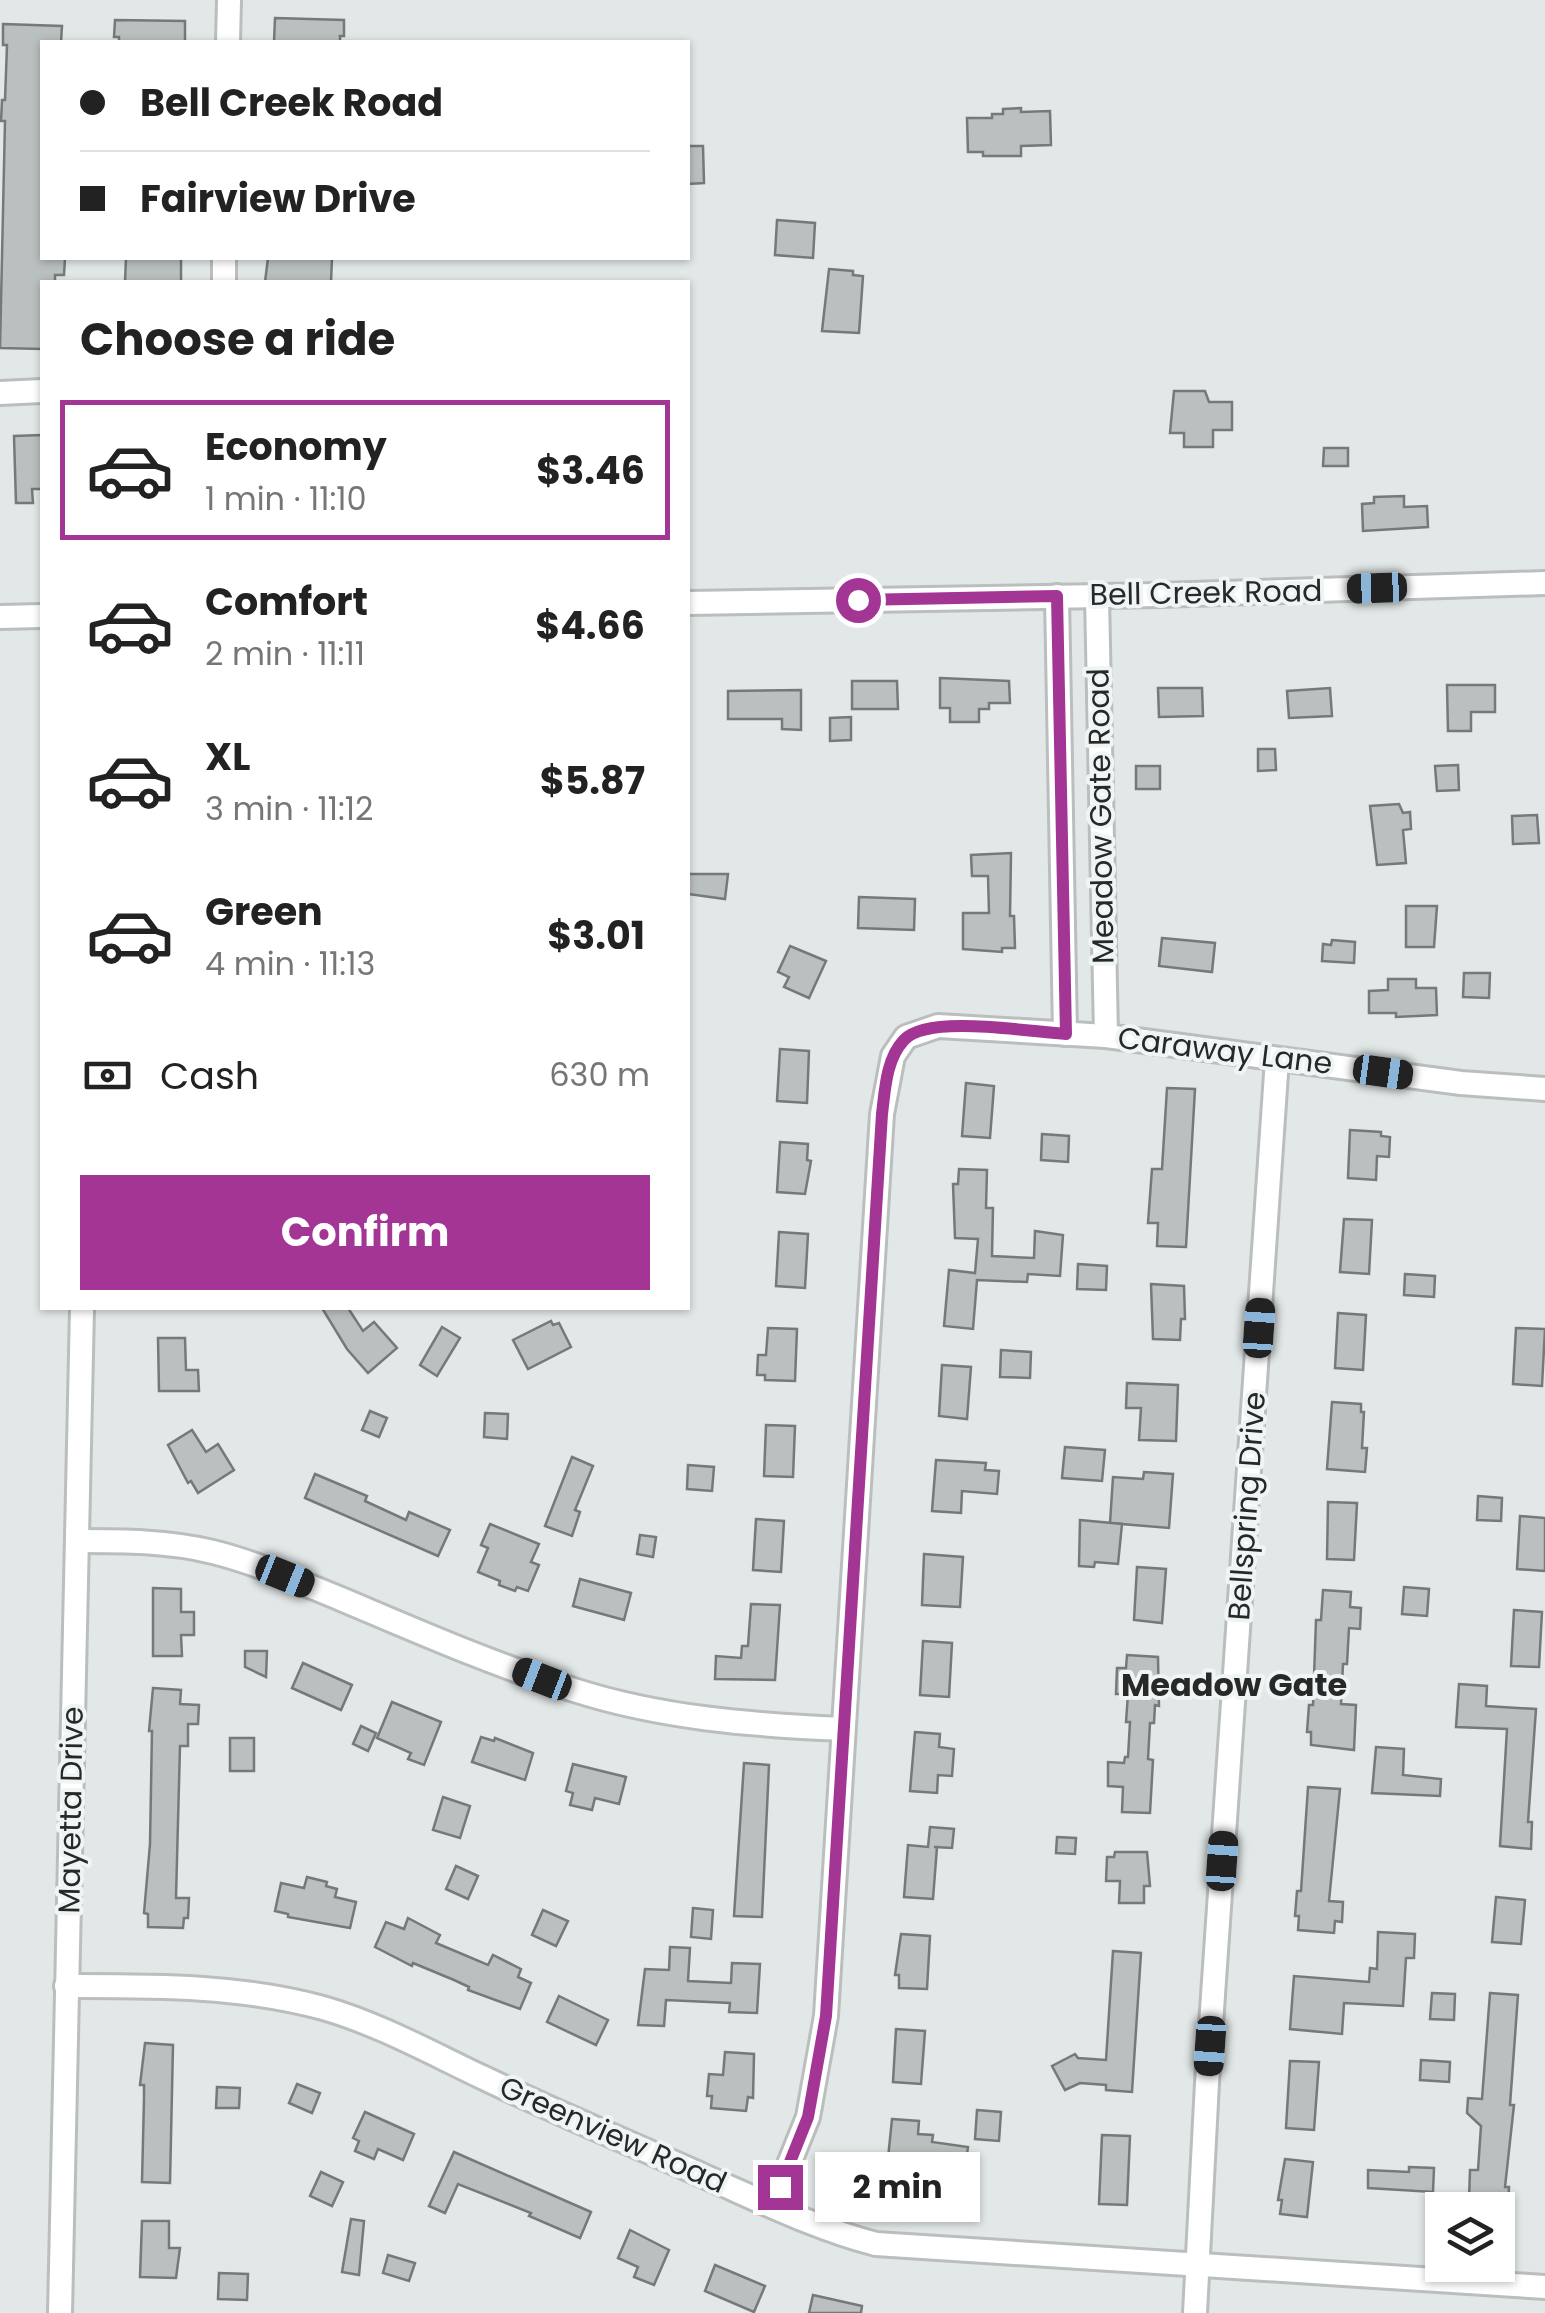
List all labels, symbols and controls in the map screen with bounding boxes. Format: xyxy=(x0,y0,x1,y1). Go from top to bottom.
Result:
text: Bell Creek Road xyxy=(140,76,443,129)
text: Fairview Drive xyxy=(140,172,416,225)
text: Choose a ride xyxy=(80,308,395,371)
text: Economy xyxy=(205,420,387,473)
icon: car xyxy=(85,425,175,515)
text: $3.46 xyxy=(536,444,645,497)
text: 1 min · 11:10 xyxy=(205,476,367,521)
street label: Bell Creek Road xyxy=(1089,569,1323,616)
car xyxy=(1346,572,1408,604)
text: Comfort xyxy=(205,575,368,628)
route start xyxy=(836,578,881,623)
icon: car xyxy=(85,580,175,670)
text: $4.66 xyxy=(535,599,645,652)
text: 2 min · 11:11 xyxy=(205,631,365,676)
street label: Meadow Gate Road xyxy=(1076,668,1125,964)
text: XL xyxy=(205,730,250,783)
icon: car xyxy=(85,735,175,825)
text: $5.87 xyxy=(540,754,645,807)
text: 3 min · 11:12 xyxy=(205,786,374,831)
text: Green xyxy=(205,885,323,938)
icon: car xyxy=(85,890,175,980)
text: $3.01 xyxy=(547,909,645,962)
text: 4 min · 11:13 xyxy=(205,941,375,986)
street label: Caraway Lane xyxy=(1115,1016,1335,1085)
icon: cash xyxy=(80,1048,135,1103)
text: Cash xyxy=(160,1049,259,1102)
text: 630 m xyxy=(549,1052,650,1097)
car xyxy=(1351,1053,1415,1091)
button: Confirm xyxy=(80,1175,650,1290)
car xyxy=(1242,1297,1276,1359)
street label: Bellspring Drive xyxy=(1217,1390,1276,1622)
car xyxy=(252,1551,318,1601)
car xyxy=(509,1654,575,1704)
district label: Meadow Gate xyxy=(1121,1662,1347,1707)
street label: Mayetta Drive xyxy=(47,1706,94,1914)
car xyxy=(1205,1830,1239,1892)
car xyxy=(1193,2015,1227,2077)
street label: Greenview Road xyxy=(493,2065,734,2204)
callout: 2 min xyxy=(815,2152,980,2222)
text: 2 min xyxy=(853,2164,942,2209)
route end xyxy=(758,2165,803,2210)
map controls xyxy=(1425,2192,1515,2282)
button: layers xyxy=(1425,2192,1515,2282)

